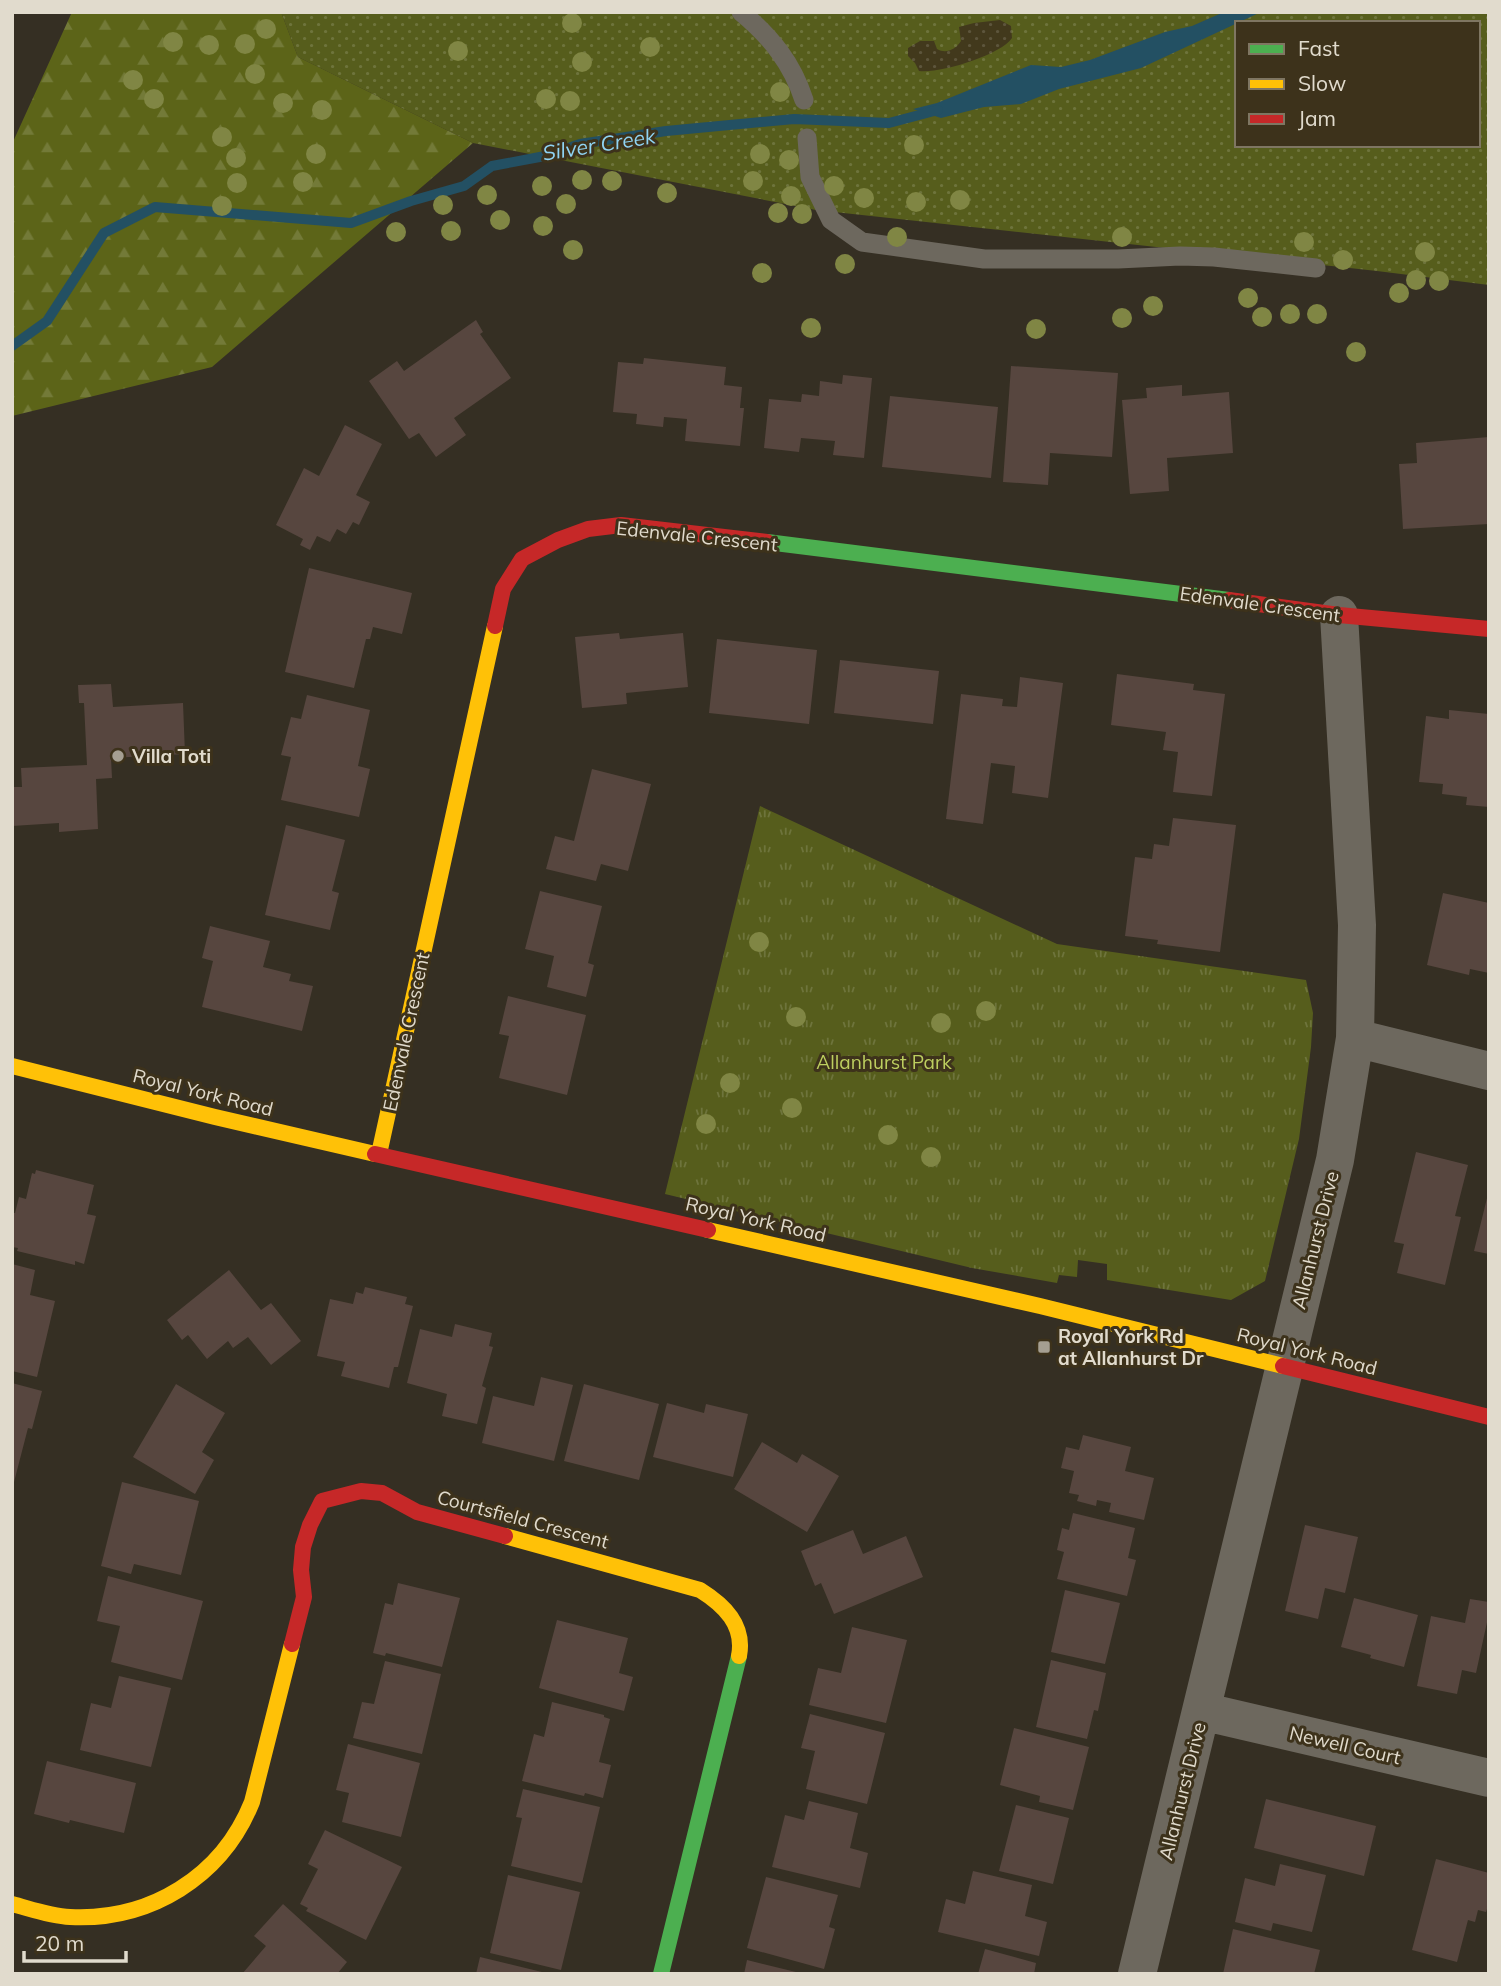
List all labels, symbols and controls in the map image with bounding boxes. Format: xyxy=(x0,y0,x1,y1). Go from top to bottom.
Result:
legend xyxy=(1235,21,1480,147)
text: Fast xyxy=(1298,35,1340,61)
text: Slow xyxy=(1298,70,1346,96)
text: Jam xyxy=(1298,105,1336,131)
water label: Silver Creek xyxy=(540,122,658,166)
street label: Edenvale Crescent xyxy=(615,516,779,556)
street label: Edenvale Crescent xyxy=(1178,581,1342,627)
place label: Villa Toti xyxy=(131,744,211,768)
marker: Villa Toti xyxy=(110,748,126,764)
street label: Edenvale Crescent xyxy=(377,950,435,1114)
park label: Allanhurst Park xyxy=(816,1050,952,1074)
street label: Royal York Road xyxy=(130,1063,276,1121)
street label: Allanhurst Drive xyxy=(1286,1169,1344,1311)
street label: Royal York Road xyxy=(683,1191,829,1247)
street label: Royal York Road xyxy=(1234,1322,1380,1380)
place label: Royal York Rd at Allanhurst Dr xyxy=(1058,1324,1204,1370)
marker: Royal York Rd at Allanhurst Dr xyxy=(1036,1339,1052,1355)
street label: Courtsfield Crescent xyxy=(435,1485,612,1554)
street label: Allanhurst Drive xyxy=(1153,1720,1211,1862)
street label: Newell Court xyxy=(1287,1721,1403,1770)
scale bar xyxy=(24,1920,126,1964)
text: 20 m xyxy=(35,1930,84,1956)

